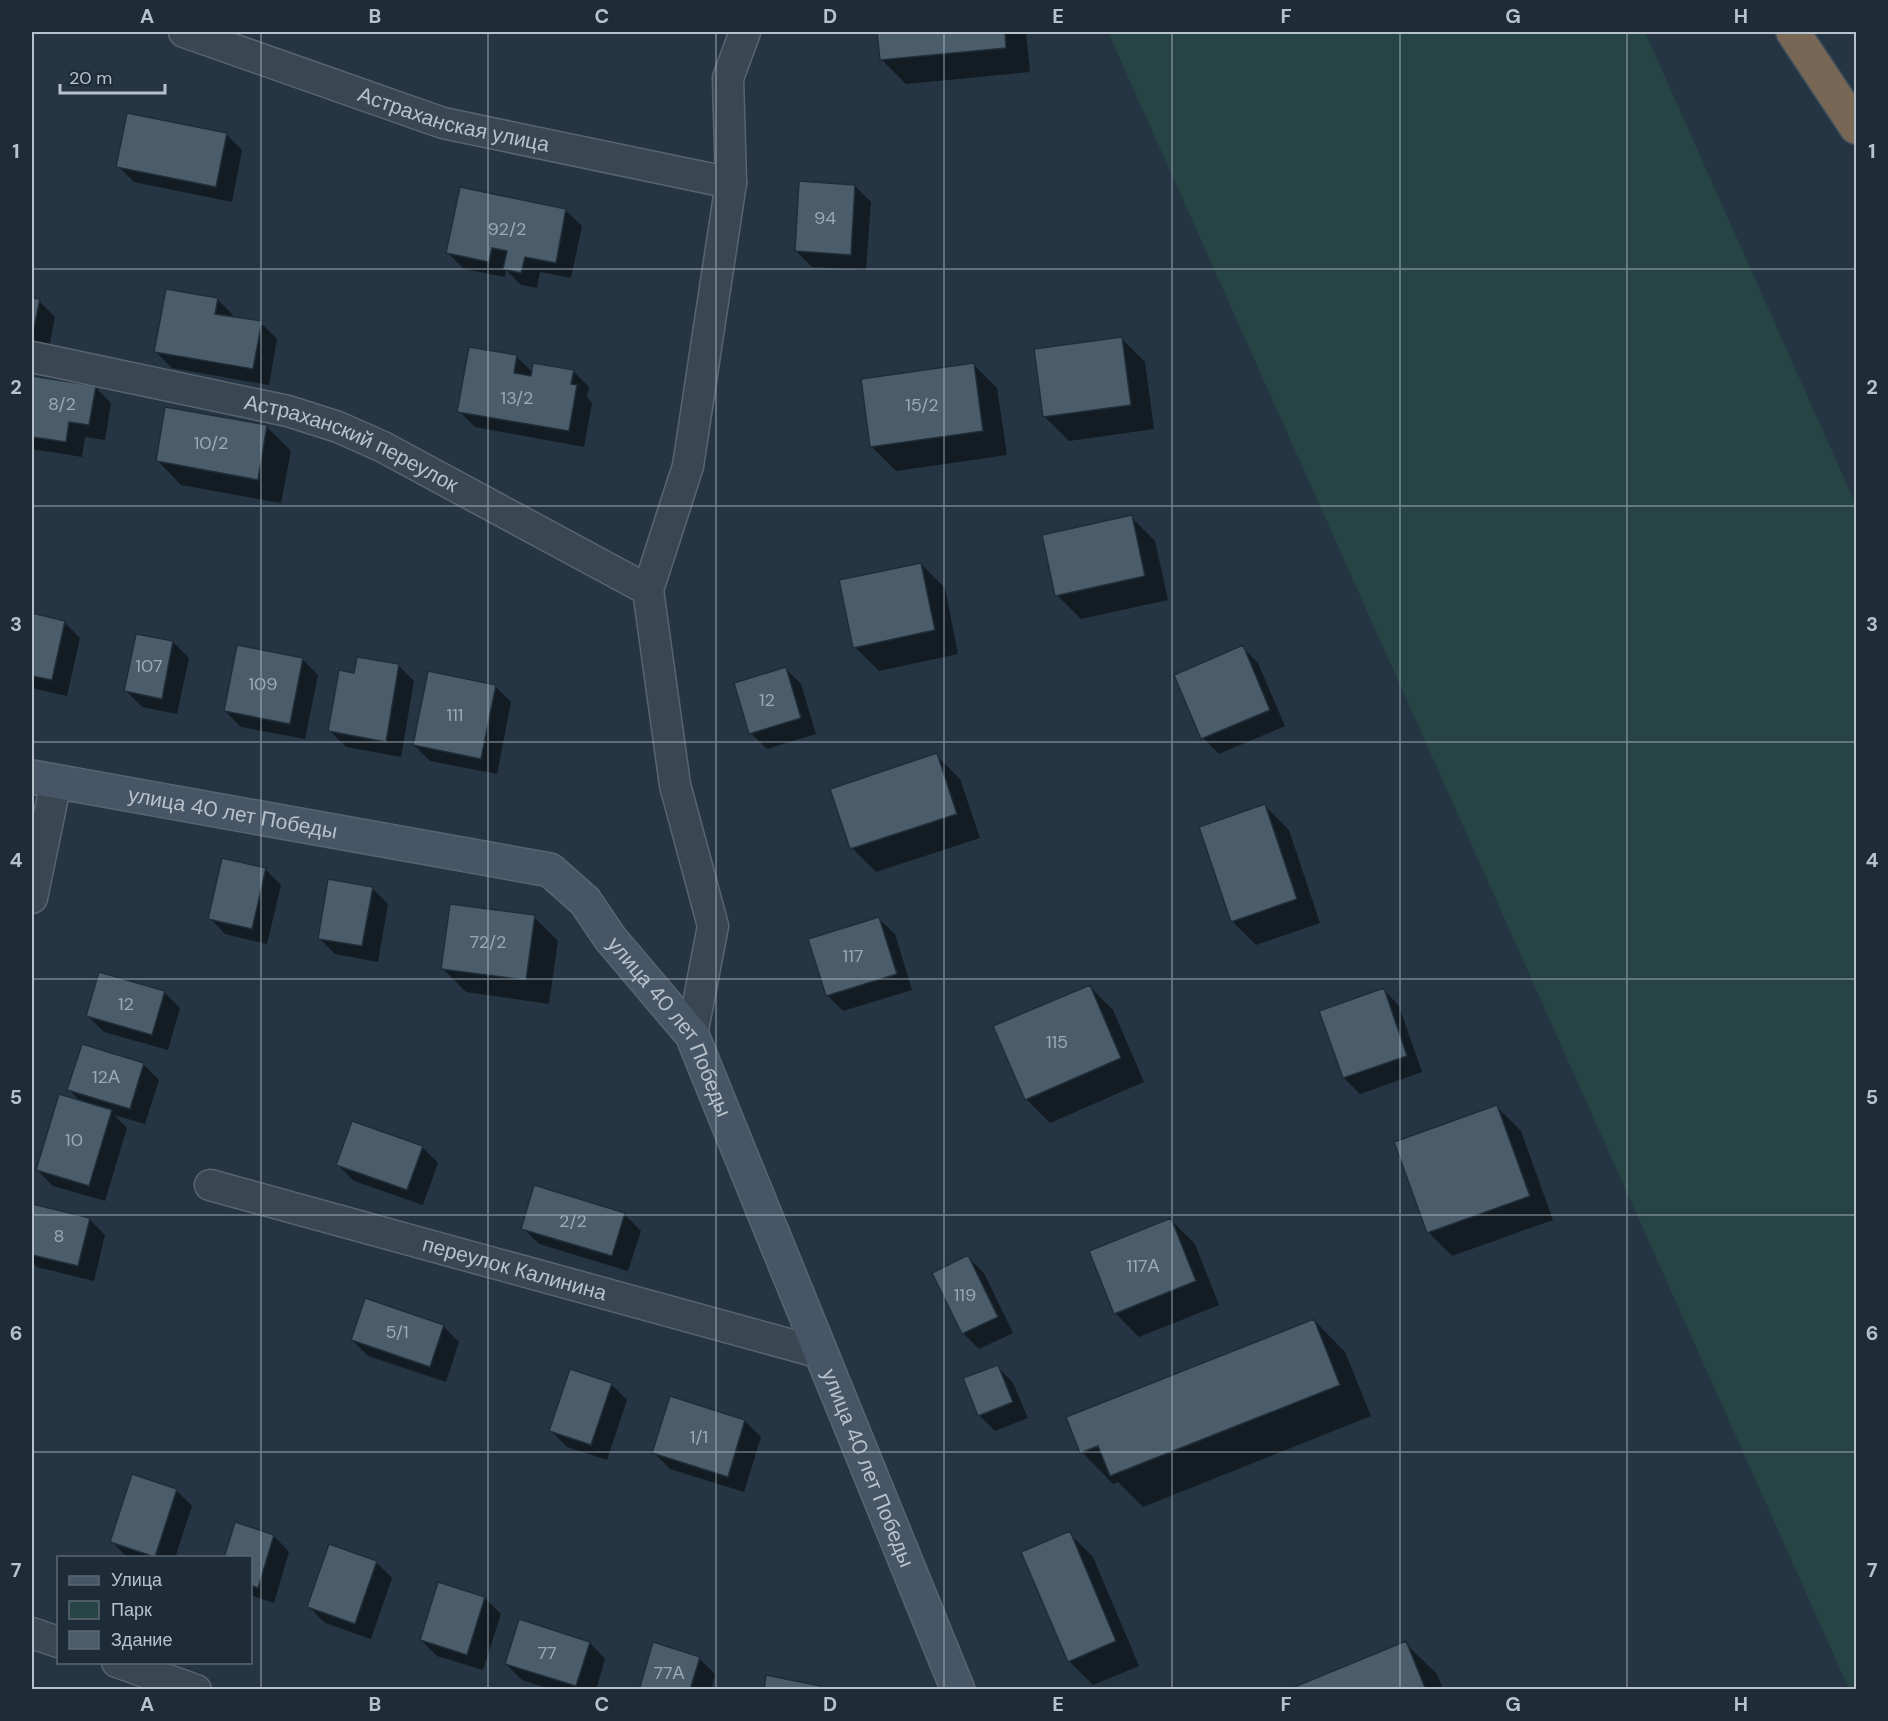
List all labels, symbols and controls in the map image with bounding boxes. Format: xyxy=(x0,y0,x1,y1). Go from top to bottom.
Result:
text: A xyxy=(140,3,154,29)
text: B xyxy=(369,3,381,29)
text: C xyxy=(595,3,609,29)
text: D xyxy=(823,3,837,29)
text: E xyxy=(1052,3,1064,29)
text: F xyxy=(1280,3,1292,29)
text: G xyxy=(1505,3,1521,29)
text: H xyxy=(1734,3,1748,29)
scale bar xyxy=(60,57,165,95)
text: 20 m xyxy=(69,66,112,90)
street label: Астраханская улица xyxy=(354,80,552,159)
text: 1 xyxy=(12,138,20,164)
text: 1 xyxy=(1868,138,1876,164)
house number: 94 xyxy=(814,206,836,230)
house number: 92/2 xyxy=(488,217,526,241)
text: 2 xyxy=(10,374,22,400)
text: 2 xyxy=(1866,374,1878,400)
house number: 13/2 xyxy=(501,386,533,410)
street label: Астраханский переулок xyxy=(242,388,464,499)
house number: 8/2 xyxy=(48,392,76,416)
house number: 15/2 xyxy=(905,393,939,417)
house number: 10/2 xyxy=(194,431,228,455)
text: 3 xyxy=(10,611,22,637)
text: 3 xyxy=(1866,611,1878,637)
house number: 107 xyxy=(135,654,163,678)
house number: 109 xyxy=(248,672,278,696)
house number: 12 xyxy=(759,688,775,712)
house number: 111 xyxy=(447,703,463,727)
street label: улица 40 лет Победы xyxy=(126,781,339,846)
text: 4 xyxy=(10,847,23,873)
text: 4 xyxy=(1866,847,1879,873)
house number: 72/2 xyxy=(470,930,506,954)
street label: улица 40 лет Победы xyxy=(601,931,738,1121)
house number: 117 xyxy=(843,944,863,968)
house number: 12 xyxy=(118,992,134,1016)
house number: 115 xyxy=(1046,1030,1068,1054)
house number: 12А xyxy=(92,1065,120,1089)
text: 5 xyxy=(10,1084,22,1110)
text: 5 xyxy=(1866,1084,1878,1110)
house number: 10 xyxy=(65,1128,83,1152)
house number: 2/2 xyxy=(559,1209,587,1233)
house number: 8 xyxy=(54,1224,64,1248)
street label: переулок Калинина xyxy=(419,1230,610,1308)
house number: 117А xyxy=(1127,1254,1159,1278)
house number: 119 xyxy=(954,1283,976,1307)
text: 6 xyxy=(10,1320,22,1346)
house number: 5/1 xyxy=(385,1320,409,1344)
text: 6 xyxy=(1866,1320,1878,1346)
street label: улица 40 лет Победы xyxy=(815,1365,921,1571)
house number: 1/1 xyxy=(690,1425,708,1449)
legend xyxy=(57,1556,252,1664)
text: 7 xyxy=(11,1557,22,1583)
text: 7 xyxy=(1867,1557,1878,1583)
text: Улица xyxy=(111,1568,163,1592)
text: Парк xyxy=(111,1598,152,1622)
text: Здание xyxy=(111,1628,172,1652)
house number: 77 xyxy=(537,1641,557,1665)
house number: 77А xyxy=(653,1661,685,1685)
text: A xyxy=(140,1691,154,1717)
text: B xyxy=(369,1691,381,1717)
text: C xyxy=(595,1691,609,1717)
text: D xyxy=(823,1691,837,1717)
text: E xyxy=(1052,1691,1064,1717)
text: F xyxy=(1280,1691,1292,1717)
text: G xyxy=(1505,1691,1521,1717)
text: H xyxy=(1734,1691,1748,1717)

